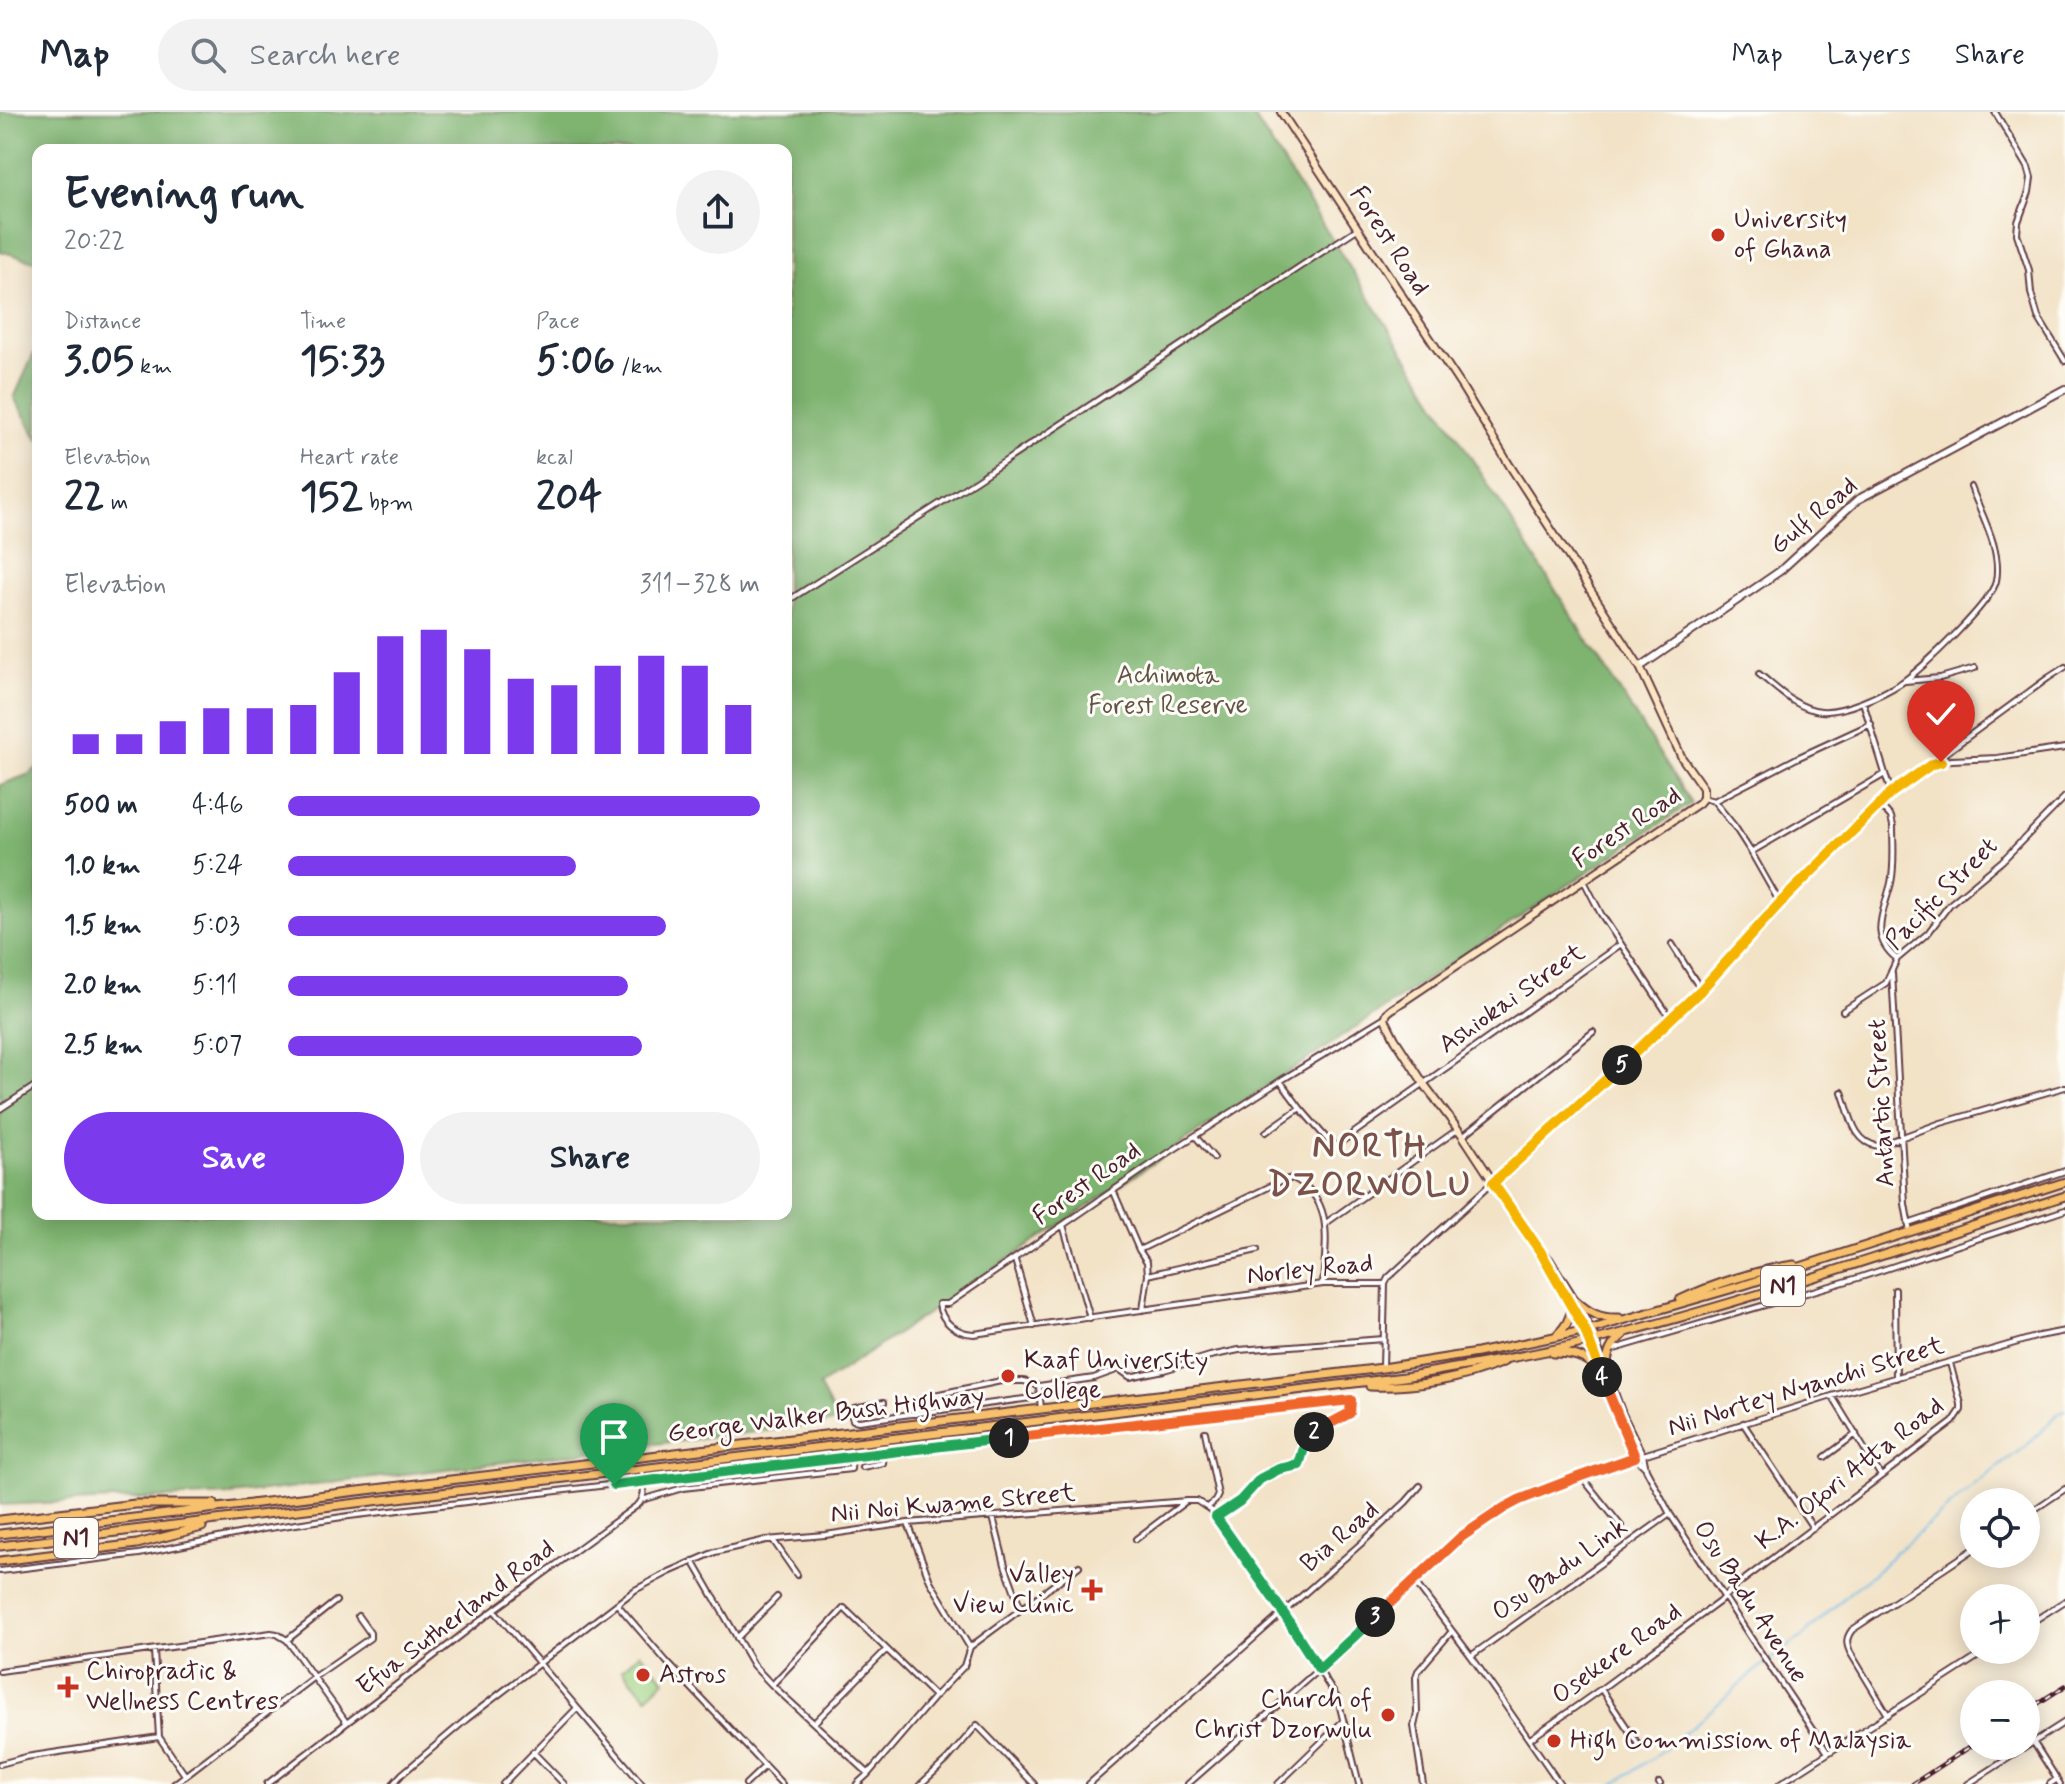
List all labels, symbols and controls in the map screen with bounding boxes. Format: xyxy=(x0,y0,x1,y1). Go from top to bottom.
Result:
search box xyxy=(158,19,718,91)
text: Map xyxy=(40,31,110,80)
icon: search xyxy=(186,33,230,77)
text: Search here xyxy=(250,36,401,75)
text: Map xyxy=(1732,37,1783,74)
text: Layers xyxy=(1827,37,1911,74)
text: Share xyxy=(1955,37,2025,74)
text: Evening run xyxy=(64,166,304,224)
button: share xyxy=(676,170,760,254)
street label: Forest Road xyxy=(1341,180,1437,302)
place label: University of Ghana xyxy=(1734,203,1847,267)
text: 20:22 xyxy=(64,225,125,259)
marker: University of Ghana xyxy=(1709,226,1727,244)
text: Distance xyxy=(64,308,141,336)
text: Time xyxy=(300,308,346,336)
text: Pace xyxy=(536,308,580,336)
text: 3.05 xyxy=(64,336,134,388)
text: 15:33 xyxy=(300,336,385,388)
text: 5:06 xyxy=(536,336,615,388)
text: km xyxy=(134,353,172,381)
text: /km xyxy=(615,353,663,381)
text: Elevation xyxy=(64,444,151,472)
text: Heart rate xyxy=(300,444,399,472)
text: kcal xyxy=(536,444,573,472)
street label: Gulf Road xyxy=(1763,469,1865,563)
text: 22 xyxy=(64,472,105,524)
text: 152 xyxy=(300,472,363,524)
text: 204 xyxy=(536,472,602,524)
text: m xyxy=(105,489,128,517)
text: bpm xyxy=(363,489,413,517)
text: Elevation xyxy=(64,568,166,602)
text: 311–328 m xyxy=(640,568,760,602)
park label: Achimota Forest Reserve xyxy=(1088,659,1248,723)
pin xyxy=(1907,680,1975,762)
icon: check xyxy=(1919,692,1963,736)
street label: Forest Road xyxy=(1566,779,1688,877)
text: 500 m xyxy=(64,789,138,823)
text: 4:46 xyxy=(192,789,244,823)
street label: Pacific Street xyxy=(1878,830,2006,958)
text: 1.0 km xyxy=(64,849,141,883)
text: 5:24 xyxy=(192,849,243,883)
text: 1.5 km xyxy=(64,909,142,943)
text: 5:03 xyxy=(192,909,240,943)
street label: Ashiokai Street xyxy=(1432,936,1592,1062)
text: 2.0 km xyxy=(64,969,142,1003)
text: 5:11 xyxy=(192,969,237,1003)
street label: Antartic Street xyxy=(1861,1018,1903,1188)
text: 2.5 km xyxy=(64,1029,143,1063)
text: 5:07 xyxy=(192,1029,242,1063)
pin: 5 xyxy=(1602,1045,1642,1085)
text: 5 xyxy=(1615,1051,1629,1079)
button: Save xyxy=(64,1112,404,1204)
button: Share xyxy=(420,1112,760,1204)
district label: NORTH DZORWOLU xyxy=(1268,1124,1472,1208)
street label: Forest Road xyxy=(1026,1134,1148,1234)
street label: Norley Road xyxy=(1245,1246,1375,1294)
road number: N1 xyxy=(1761,1266,1805,1306)
street label: Nii Nortey Nyanchi Street xyxy=(1664,1329,1948,1445)
place label: Kaaf University College xyxy=(1024,1344,1208,1408)
pin: 4 xyxy=(1582,1357,1622,1397)
text: 4 xyxy=(1596,1363,1608,1391)
marker: Kaaf University College xyxy=(999,1367,1017,1385)
street label: George Walker Bush Highway xyxy=(666,1379,987,1454)
street label: K.A. Ofori Atta Road xyxy=(1749,1390,1953,1560)
pin xyxy=(580,1403,648,1485)
pin: 2 xyxy=(1294,1412,1334,1452)
icon: arrive xyxy=(592,1415,636,1459)
pin: 1 xyxy=(989,1418,1029,1458)
text: 2 xyxy=(1309,1418,1319,1446)
text: 1 xyxy=(1004,1424,1014,1452)
street label: Nii Noi Kwame Street xyxy=(829,1476,1077,1532)
map controls xyxy=(1960,1488,2040,1760)
button: locate xyxy=(1960,1488,2040,1568)
street label: Bia Road xyxy=(1293,1493,1387,1581)
street label: Osu Badu Link xyxy=(1485,1511,1635,1629)
street label: Osu Badu Avenue xyxy=(1685,1514,1815,1690)
road number: N1 xyxy=(54,1518,98,1558)
street label: Efua Sutherland Road xyxy=(350,1532,562,1704)
place label: Valley View Clinic xyxy=(953,1558,1074,1622)
marker: Valley View Clinic xyxy=(1081,1579,1103,1601)
button: + xyxy=(1960,1584,2040,1664)
street label: Osekere Road xyxy=(1545,1595,1689,1713)
pin: 3 xyxy=(1355,1597,1395,1637)
text: 3 xyxy=(1370,1603,1380,1631)
place label: Chiropractic & Wellness Centres xyxy=(86,1655,279,1719)
place label: Astros xyxy=(659,1658,726,1692)
marker: Astros xyxy=(634,1666,652,1684)
marker: Chiropractic & Wellness Centres xyxy=(57,1676,79,1698)
button: − xyxy=(1960,1680,2040,1760)
place label: Church of Christ Dzorwulu xyxy=(1194,1683,1372,1747)
marker: Church of Christ Dzorwulu xyxy=(1379,1706,1397,1724)
place label: High Commission of Malaysia xyxy=(1570,1724,1912,1761)
marker: High Commission of Malaysia xyxy=(1545,1732,1563,1750)

